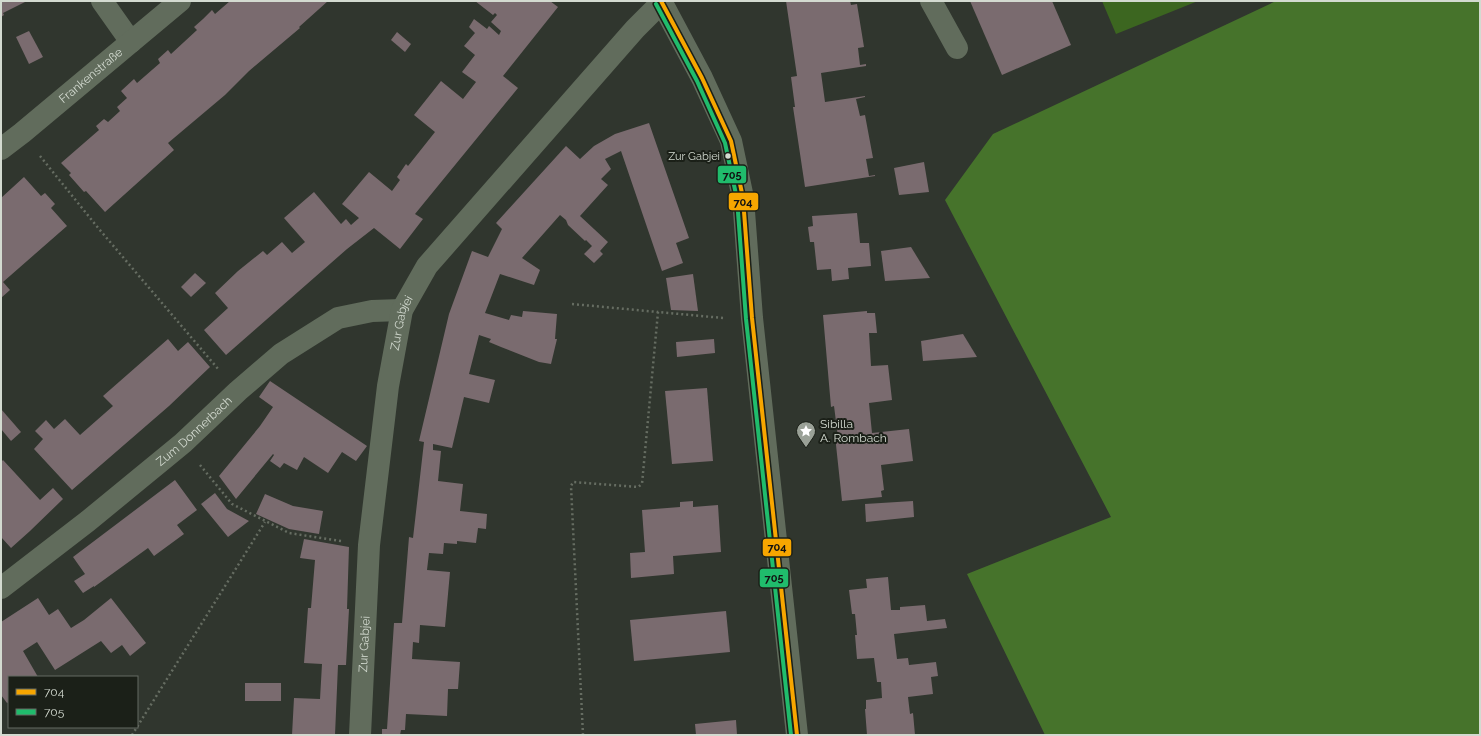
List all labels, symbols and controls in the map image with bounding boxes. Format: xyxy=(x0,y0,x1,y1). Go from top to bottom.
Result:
street label: Frankenstraße xyxy=(56,45,125,106)
place label: Zur Gabjei xyxy=(668,150,720,163)
marker: Zur Gabjei xyxy=(723,151,733,161)
line badge: 705 xyxy=(717,165,747,184)
text: 705 xyxy=(722,169,742,182)
line badge: 704 xyxy=(728,192,759,211)
text: 704 xyxy=(733,196,753,209)
street label: Zur Gabjei xyxy=(388,293,416,351)
street label: Zum Donnerbach xyxy=(154,393,235,469)
place label: Sibilla A. Rombach xyxy=(820,417,887,445)
place icon: Sibilla A. Rombach xyxy=(795,420,817,448)
line badge: 704 xyxy=(762,538,792,557)
text: 704 xyxy=(767,541,787,554)
line badge: 705 xyxy=(759,568,789,588)
text: 705 xyxy=(764,572,784,585)
street label: Zur Gabjei xyxy=(356,616,373,673)
legend xyxy=(8,676,138,728)
text: 704 xyxy=(44,685,65,699)
text: 705 xyxy=(44,705,65,719)

